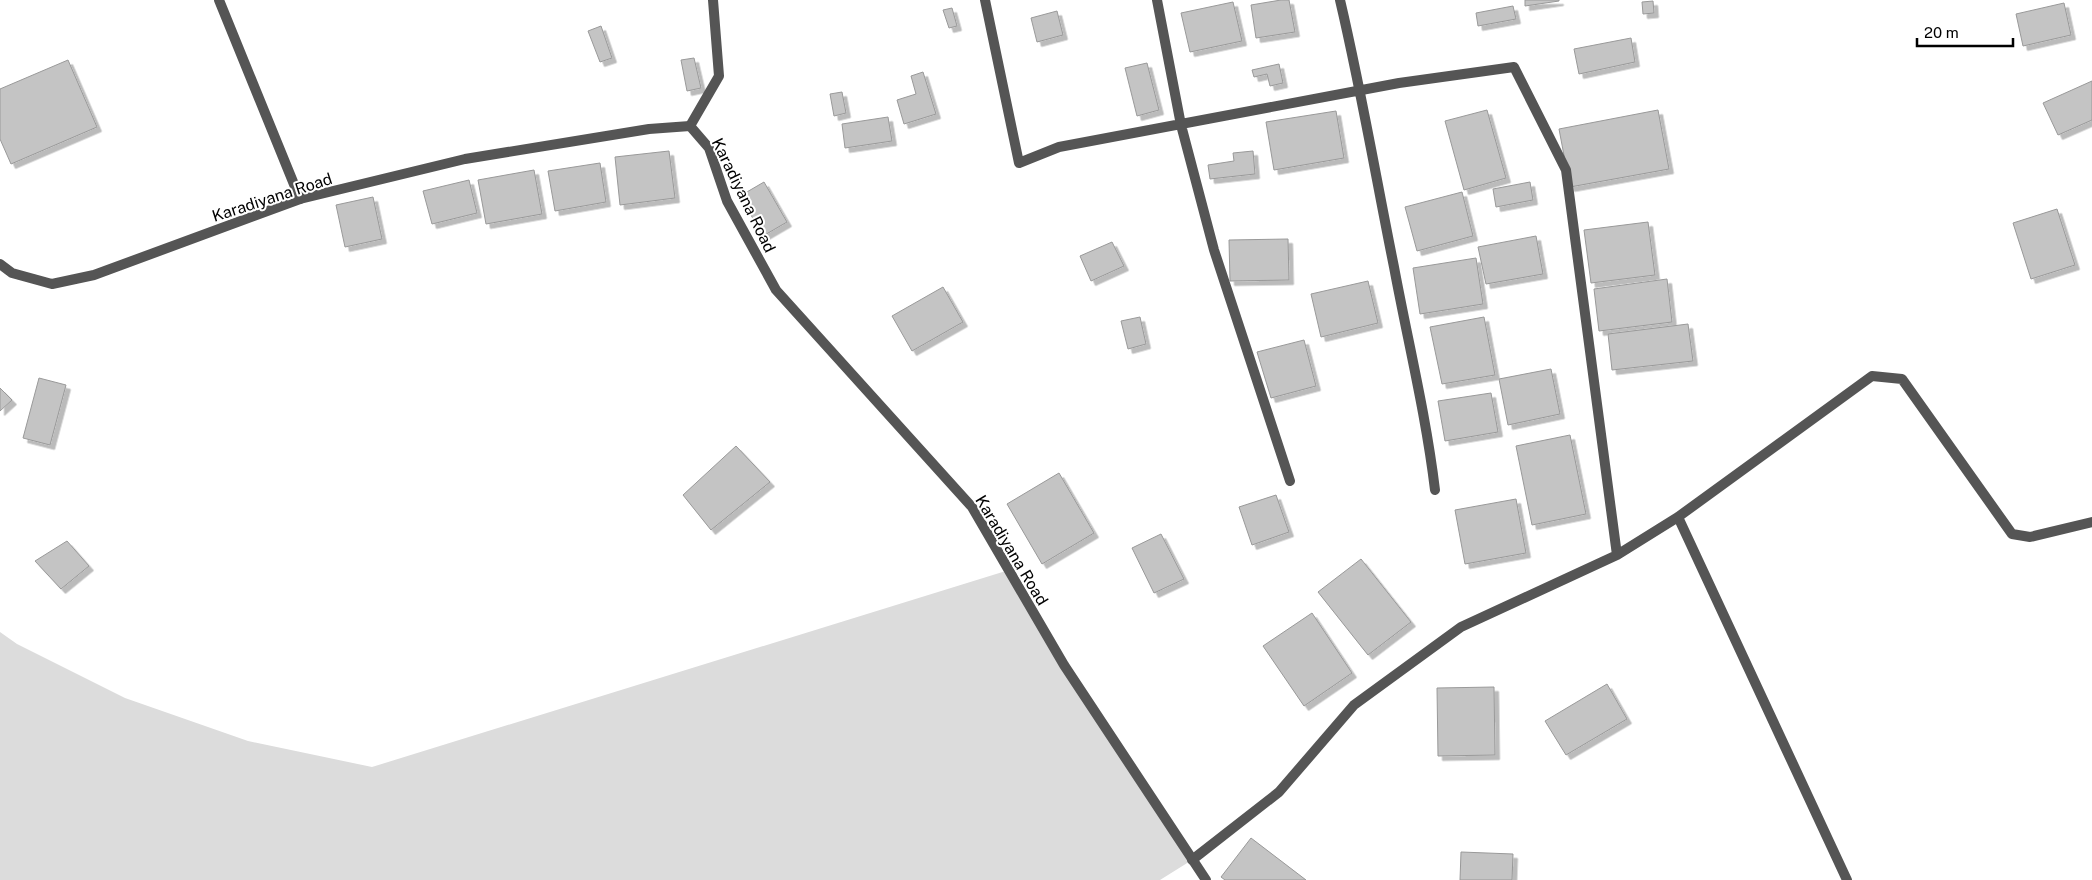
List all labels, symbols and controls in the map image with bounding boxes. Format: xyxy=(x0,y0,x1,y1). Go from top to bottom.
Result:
scale bar xyxy=(1917,15,2013,47)
text: 20 m xyxy=(1924,24,1959,41)
street label: Karadiyana Road xyxy=(708,135,780,256)
street label: Karadiyana Road xyxy=(210,169,335,226)
street label: Karadiyana Road xyxy=(971,492,1052,609)

